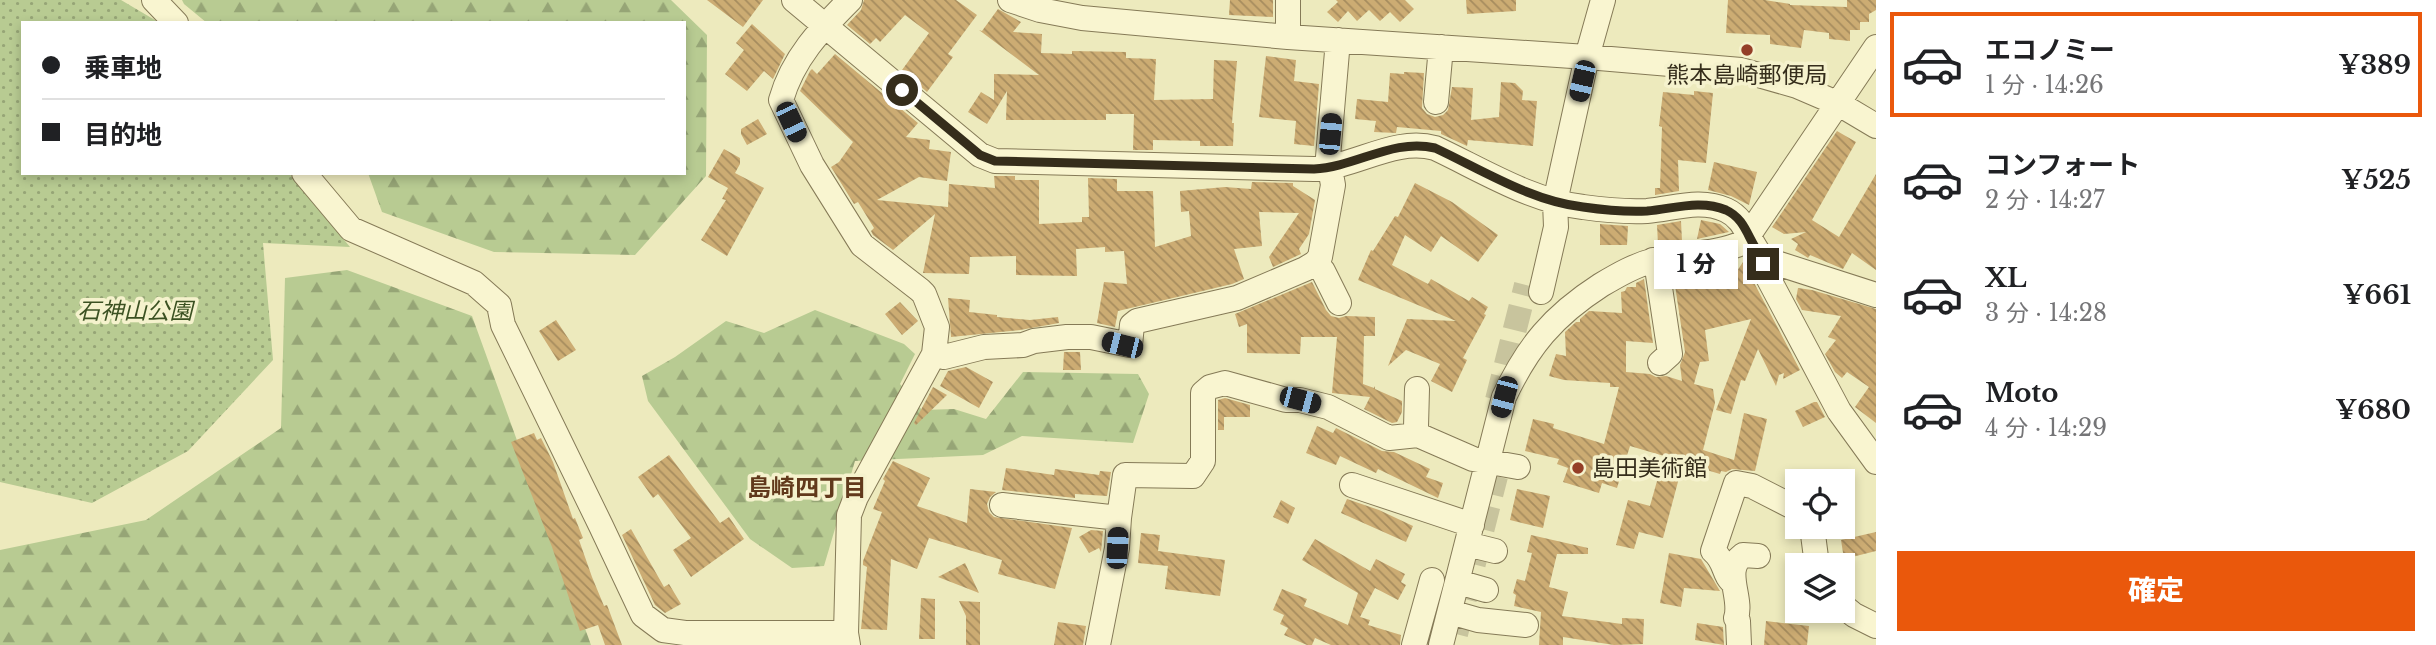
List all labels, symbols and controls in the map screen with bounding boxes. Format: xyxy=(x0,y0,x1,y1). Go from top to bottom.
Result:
icon: car xyxy=(1901,33,1964,96)
text: エコノミー xyxy=(1985,34,2115,66)
marker: 熊本島崎郵便局 xyxy=(1739,42,1755,58)
text: ¥389 xyxy=(2338,49,2411,81)
text: 乗車地 xyxy=(84,52,162,84)
car xyxy=(1568,58,1597,104)
place label: 熊本島崎郵便局 xyxy=(1667,61,1828,89)
text: 1 分 · 14:26 xyxy=(1985,71,2104,99)
route start xyxy=(886,74,918,106)
car xyxy=(773,99,810,145)
car xyxy=(1318,112,1343,156)
text: 目的地 xyxy=(84,119,162,151)
icon: car xyxy=(1901,148,1964,211)
text: コンフォート xyxy=(1985,149,2140,181)
text: ¥525 xyxy=(2341,164,2411,196)
text: 2 分 · 14:27 xyxy=(1985,186,2105,214)
callout: 1 分 xyxy=(1654,240,1738,288)
route end xyxy=(1747,248,1779,280)
text: 1 分 xyxy=(1676,250,1716,278)
text: XL xyxy=(1985,262,2027,294)
icon: car xyxy=(1901,263,1964,326)
text: ¥661 xyxy=(2342,279,2411,311)
park label: 石神山公園 xyxy=(78,297,196,325)
text: 3 分 · 14:28 xyxy=(1985,299,2107,327)
car xyxy=(1100,330,1145,360)
car xyxy=(1489,374,1520,420)
text: Moto xyxy=(1985,377,2058,409)
icon: car xyxy=(1901,378,1964,441)
car xyxy=(1277,384,1324,416)
text: ¥680 xyxy=(2335,394,2411,426)
text: 4 分 · 14:29 xyxy=(1985,414,2107,442)
place label: 島田美術館 xyxy=(1592,454,1707,482)
marker: 島田美術館 xyxy=(1570,460,1586,476)
map controls xyxy=(1785,469,1855,623)
button: locate xyxy=(1785,469,1855,539)
district label: 島崎四丁目 xyxy=(747,473,867,502)
car xyxy=(1106,526,1129,570)
button: 確定 xyxy=(1897,551,2415,631)
button: layers xyxy=(1785,553,1855,623)

